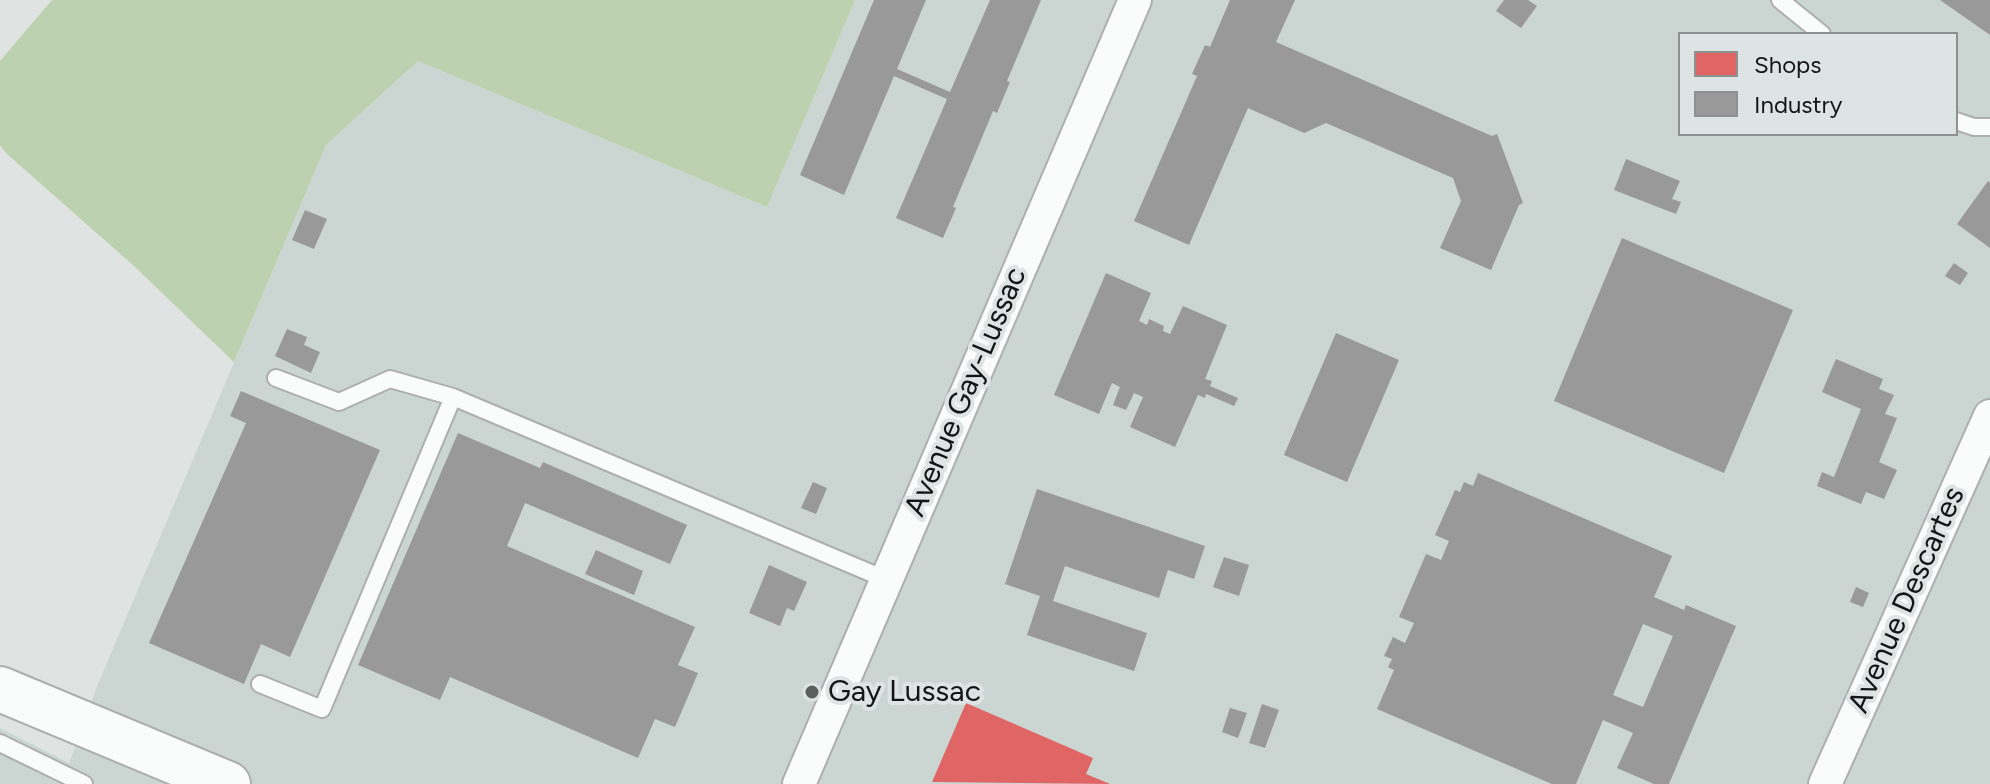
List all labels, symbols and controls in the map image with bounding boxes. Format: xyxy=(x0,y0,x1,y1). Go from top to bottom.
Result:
legend xyxy=(1678,32,1958,136)
text: Shops xyxy=(1754,50,1821,79)
text: Industry xyxy=(1754,90,1842,119)
street label: Avenue Gay-Lussac xyxy=(897,262,1035,522)
street label: Avenue Descartes xyxy=(1841,482,1973,718)
place label: Gay Lussac xyxy=(828,674,981,710)
marker: Gay Lussac xyxy=(803,683,821,701)

